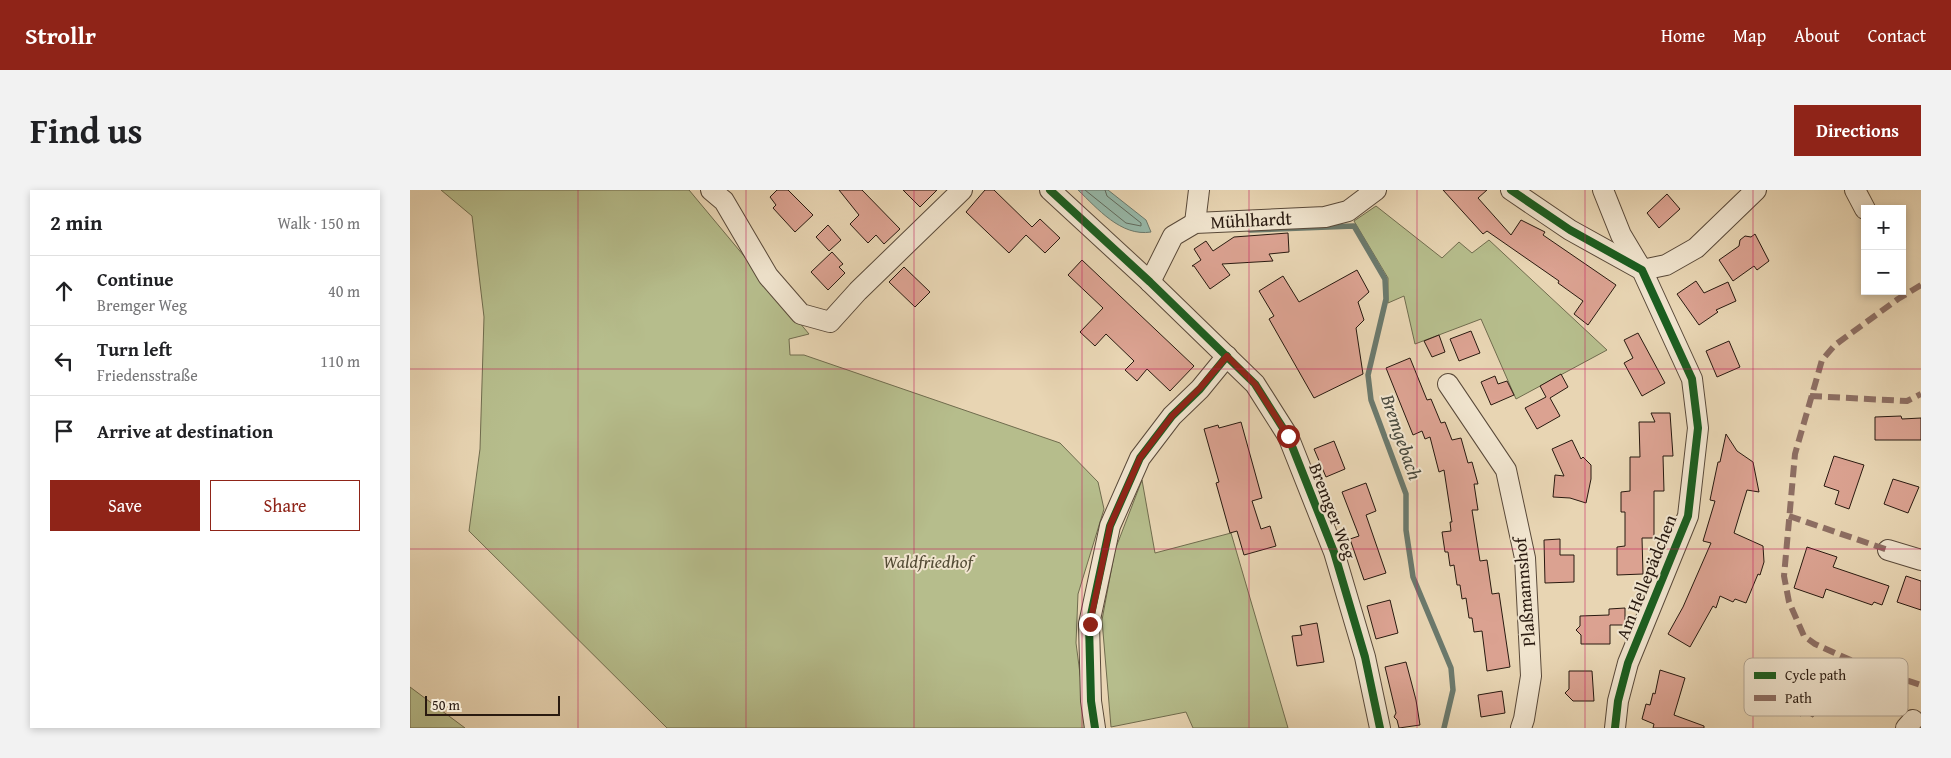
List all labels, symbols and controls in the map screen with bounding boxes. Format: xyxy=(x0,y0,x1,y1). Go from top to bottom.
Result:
text: Strollr xyxy=(25,18,96,53)
text: Home xyxy=(1661,22,1705,49)
text: Map xyxy=(1733,22,1766,49)
text: About xyxy=(1794,22,1840,49)
text: Contact xyxy=(1868,22,1926,49)
text: Find us xyxy=(30,105,143,156)
button: Directions xyxy=(1794,105,1921,156)
street label: Mühlhardt xyxy=(1210,204,1293,236)
map controls xyxy=(1861,205,1906,295)
button: + xyxy=(1861,205,1906,250)
text: 2 min xyxy=(50,207,102,238)
text: Walk · 150 m xyxy=(277,211,360,235)
button: − xyxy=(1861,250,1906,295)
text: Continue xyxy=(97,265,174,293)
icon: ahead xyxy=(50,277,78,305)
text: 40 m xyxy=(328,279,360,303)
text: Bremger Weg xyxy=(97,293,187,317)
text: Turn left xyxy=(97,335,172,363)
icon: left xyxy=(50,347,78,375)
text: 110 m xyxy=(320,349,360,373)
text: Friedensstraße xyxy=(97,363,198,387)
water label: Bremgebach xyxy=(1374,389,1430,484)
icon: arrive xyxy=(50,417,78,445)
text: Arrive at destination xyxy=(97,417,273,445)
route start xyxy=(1277,425,1300,448)
street label: Bremger Weg xyxy=(1302,459,1364,563)
button: Save xyxy=(50,480,200,531)
button: Share xyxy=(210,480,360,531)
street label: Am Hellepädchen xyxy=(1609,510,1683,644)
street label: Plaßmannshof xyxy=(1506,534,1542,648)
park label: Waldfriedhof xyxy=(883,548,976,575)
route end xyxy=(1079,613,1102,636)
legend xyxy=(1744,658,1908,716)
text: Cycle path xyxy=(1785,665,1846,685)
text: Path xyxy=(1785,688,1812,708)
scale bar xyxy=(425,693,560,716)
text: 50 m xyxy=(432,695,460,715)

